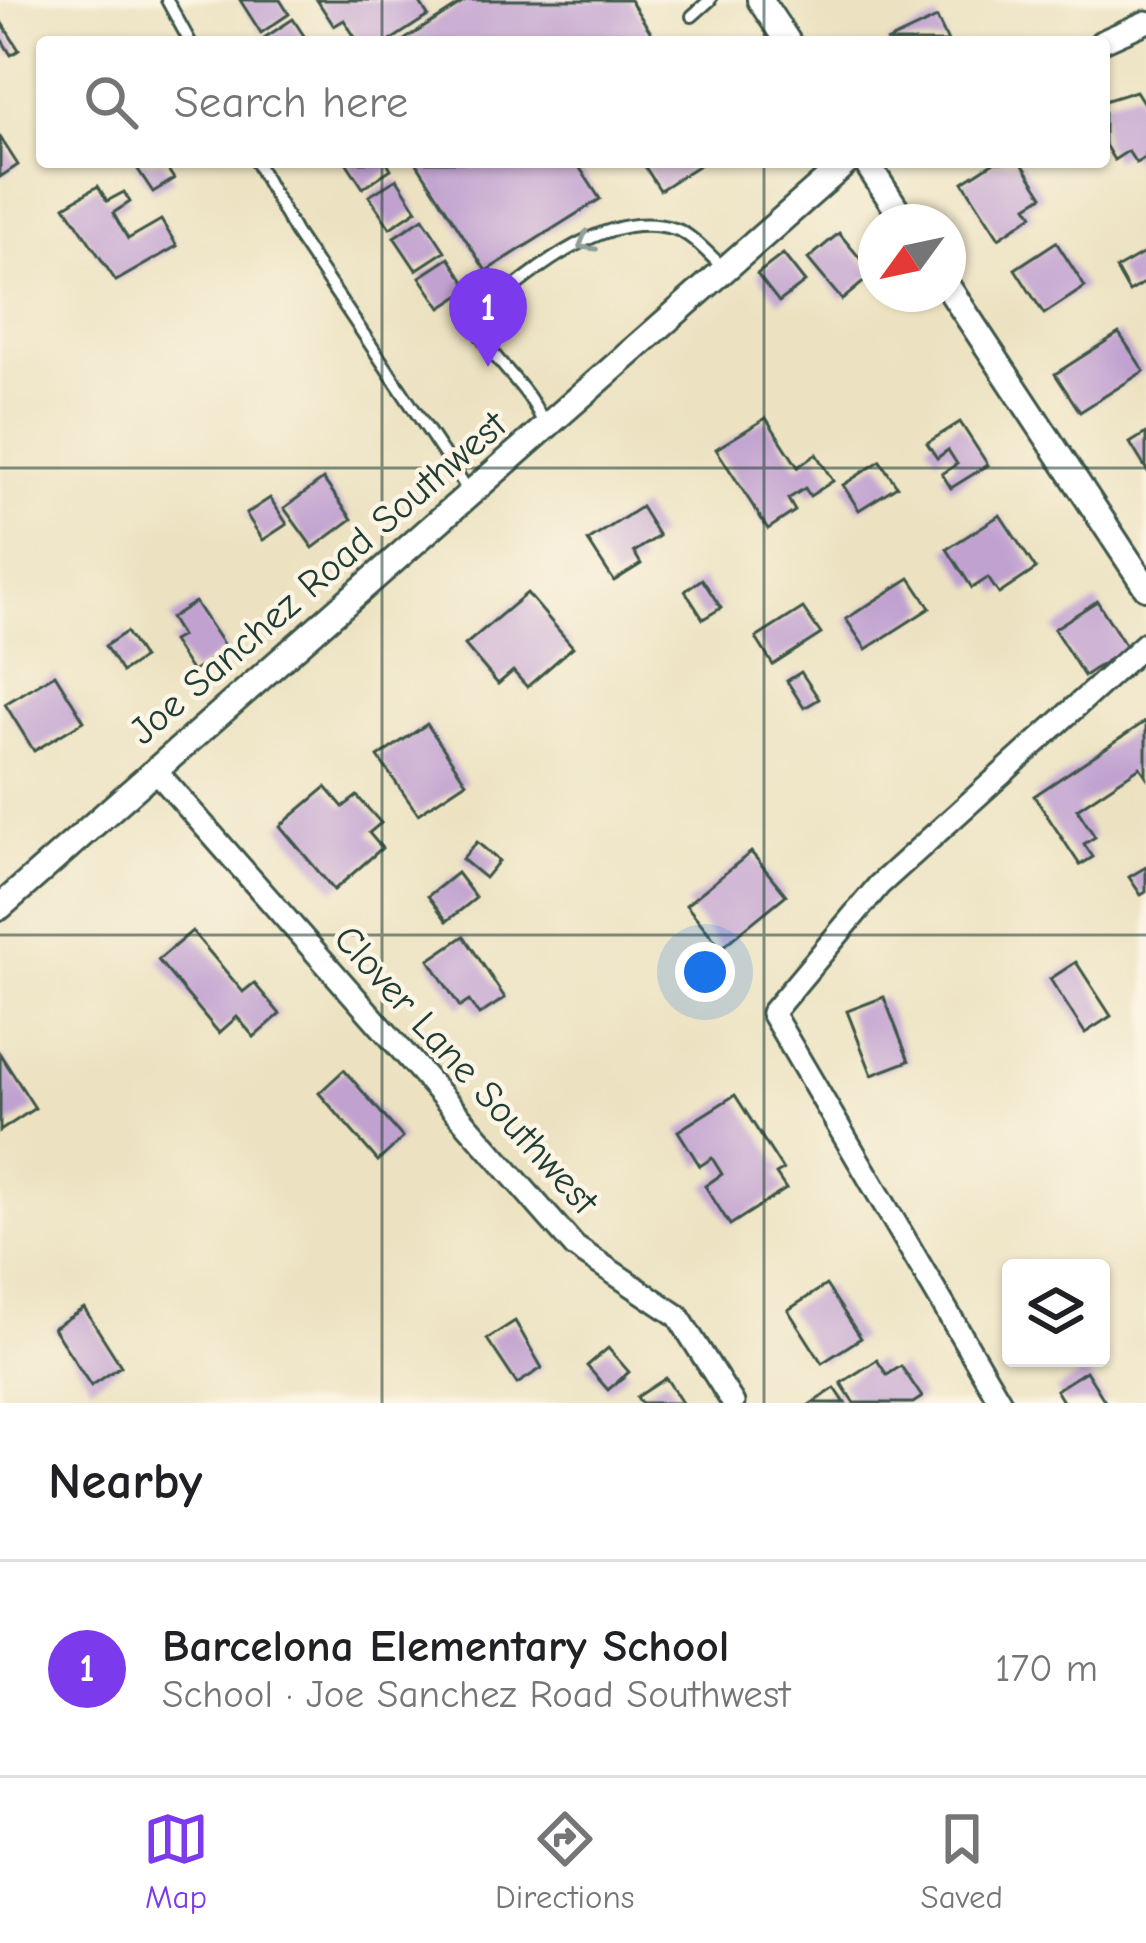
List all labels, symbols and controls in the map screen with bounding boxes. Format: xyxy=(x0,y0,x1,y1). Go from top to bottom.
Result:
search box xyxy=(36,36,1110,168)
icon: search xyxy=(78,69,144,135)
text: Search here xyxy=(174,76,408,128)
north arrow xyxy=(858,204,966,312)
one-way arrow xyxy=(578,228,599,251)
pin: 1 xyxy=(449,268,527,367)
street label: Joe Sanchez Road Southwest xyxy=(120,401,517,754)
street label: Clover Lane Southwest xyxy=(324,916,609,1225)
your location xyxy=(675,942,735,1002)
map controls xyxy=(1002,1259,1110,1367)
button: layers xyxy=(1002,1259,1110,1367)
text: Nearby xyxy=(48,1452,202,1511)
text: Barcelona Elementary School xyxy=(162,1620,729,1672)
text: 1 xyxy=(79,1646,95,1691)
text: 170 m xyxy=(995,1646,1098,1691)
text: School · Joe Sanchez Road Southwest xyxy=(162,1672,790,1717)
tab: Map xyxy=(143,1806,209,1916)
tab: Directions xyxy=(495,1806,635,1916)
tab: Saved xyxy=(921,1806,1003,1916)

